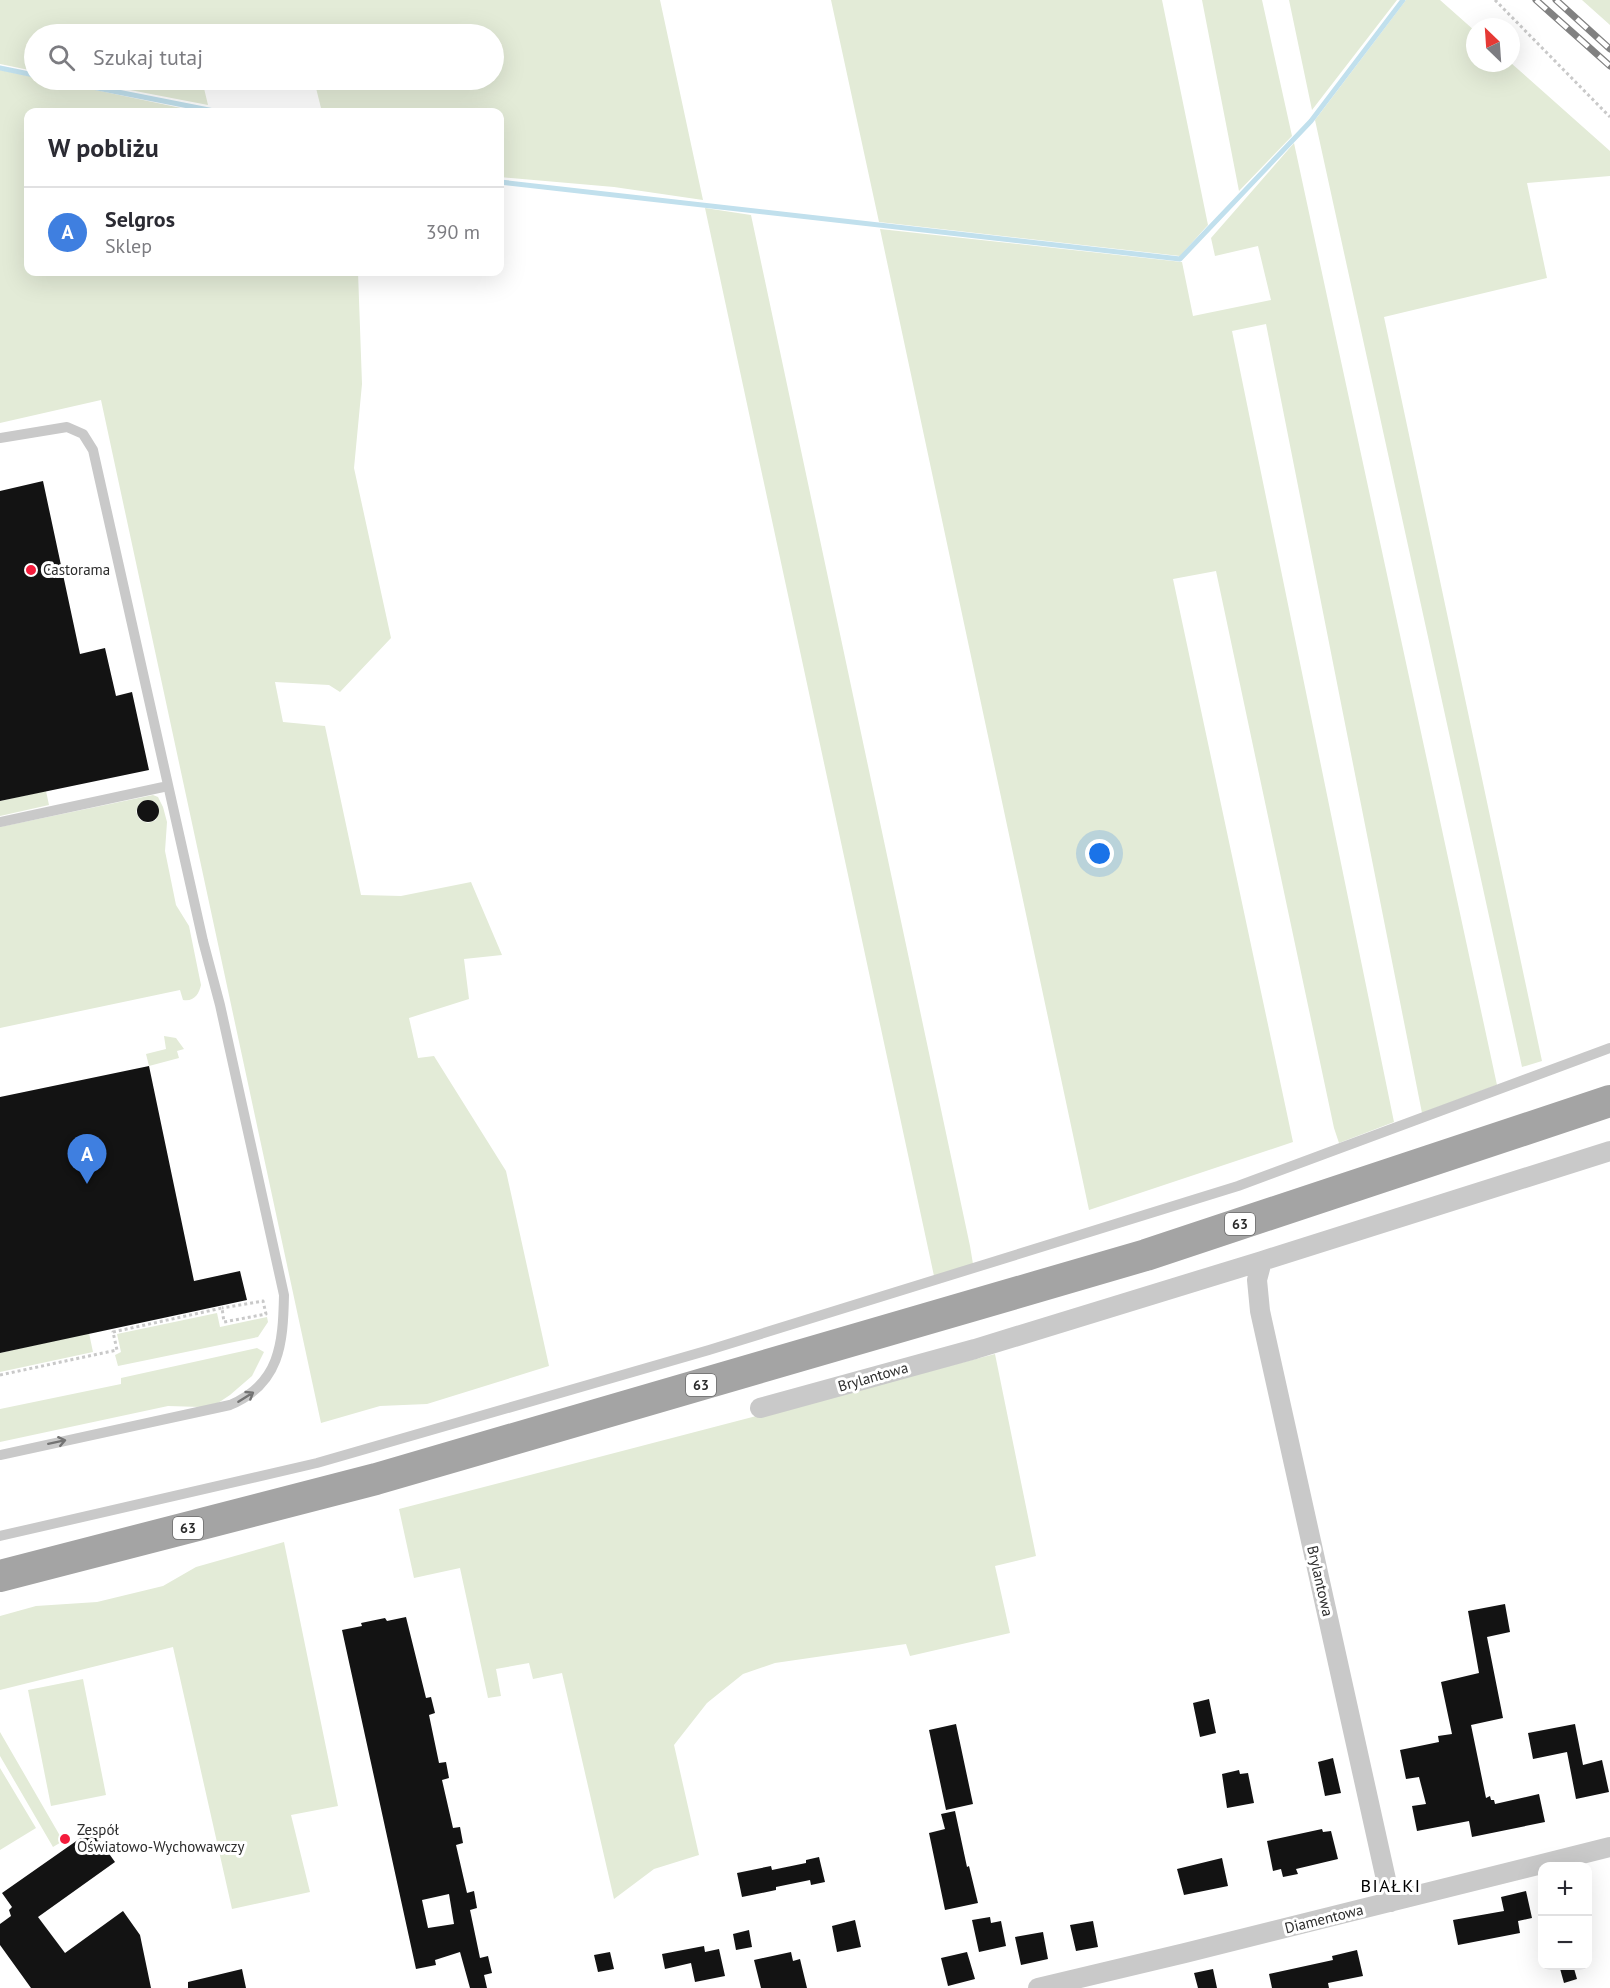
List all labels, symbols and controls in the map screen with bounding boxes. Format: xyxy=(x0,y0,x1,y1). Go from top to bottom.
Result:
north arrow xyxy=(1466,18,1520,72)
search box xyxy=(24,24,504,90)
icon: search xyxy=(45,41,78,74)
text: Szukaj tutaj xyxy=(93,43,203,71)
text: W pobliżu xyxy=(48,131,159,164)
text: Selgros xyxy=(105,205,175,233)
text: A xyxy=(61,219,74,245)
text: 390 m xyxy=(426,219,480,245)
text: Sklep xyxy=(105,233,152,259)
place label: Castorama xyxy=(43,560,110,579)
marker: Castorama xyxy=(24,563,38,577)
your location xyxy=(1085,839,1114,868)
pin: A xyxy=(68,1134,106,1184)
road number: 63 xyxy=(1225,1213,1255,1235)
street label: Brylantowa xyxy=(836,1357,910,1396)
road number: 63 xyxy=(686,1374,716,1396)
one-way arrow xyxy=(237,1390,254,1402)
one-way arrow xyxy=(47,1436,66,1448)
road number: 63 xyxy=(173,1517,203,1539)
street label: Brylantowa xyxy=(1303,1544,1338,1618)
place label: Zespół Oświatowo-Wychowawczy xyxy=(77,1820,244,1856)
marker: Zespół Oświatowo-Wychowawczy xyxy=(58,1832,72,1846)
map controls xyxy=(1538,1862,1592,1970)
button: + xyxy=(1538,1862,1592,1916)
district label: BIAŁKI xyxy=(1361,1874,1421,1897)
street label: Diamentowa xyxy=(1283,1900,1365,1937)
button: − xyxy=(1538,1916,1592,1970)

